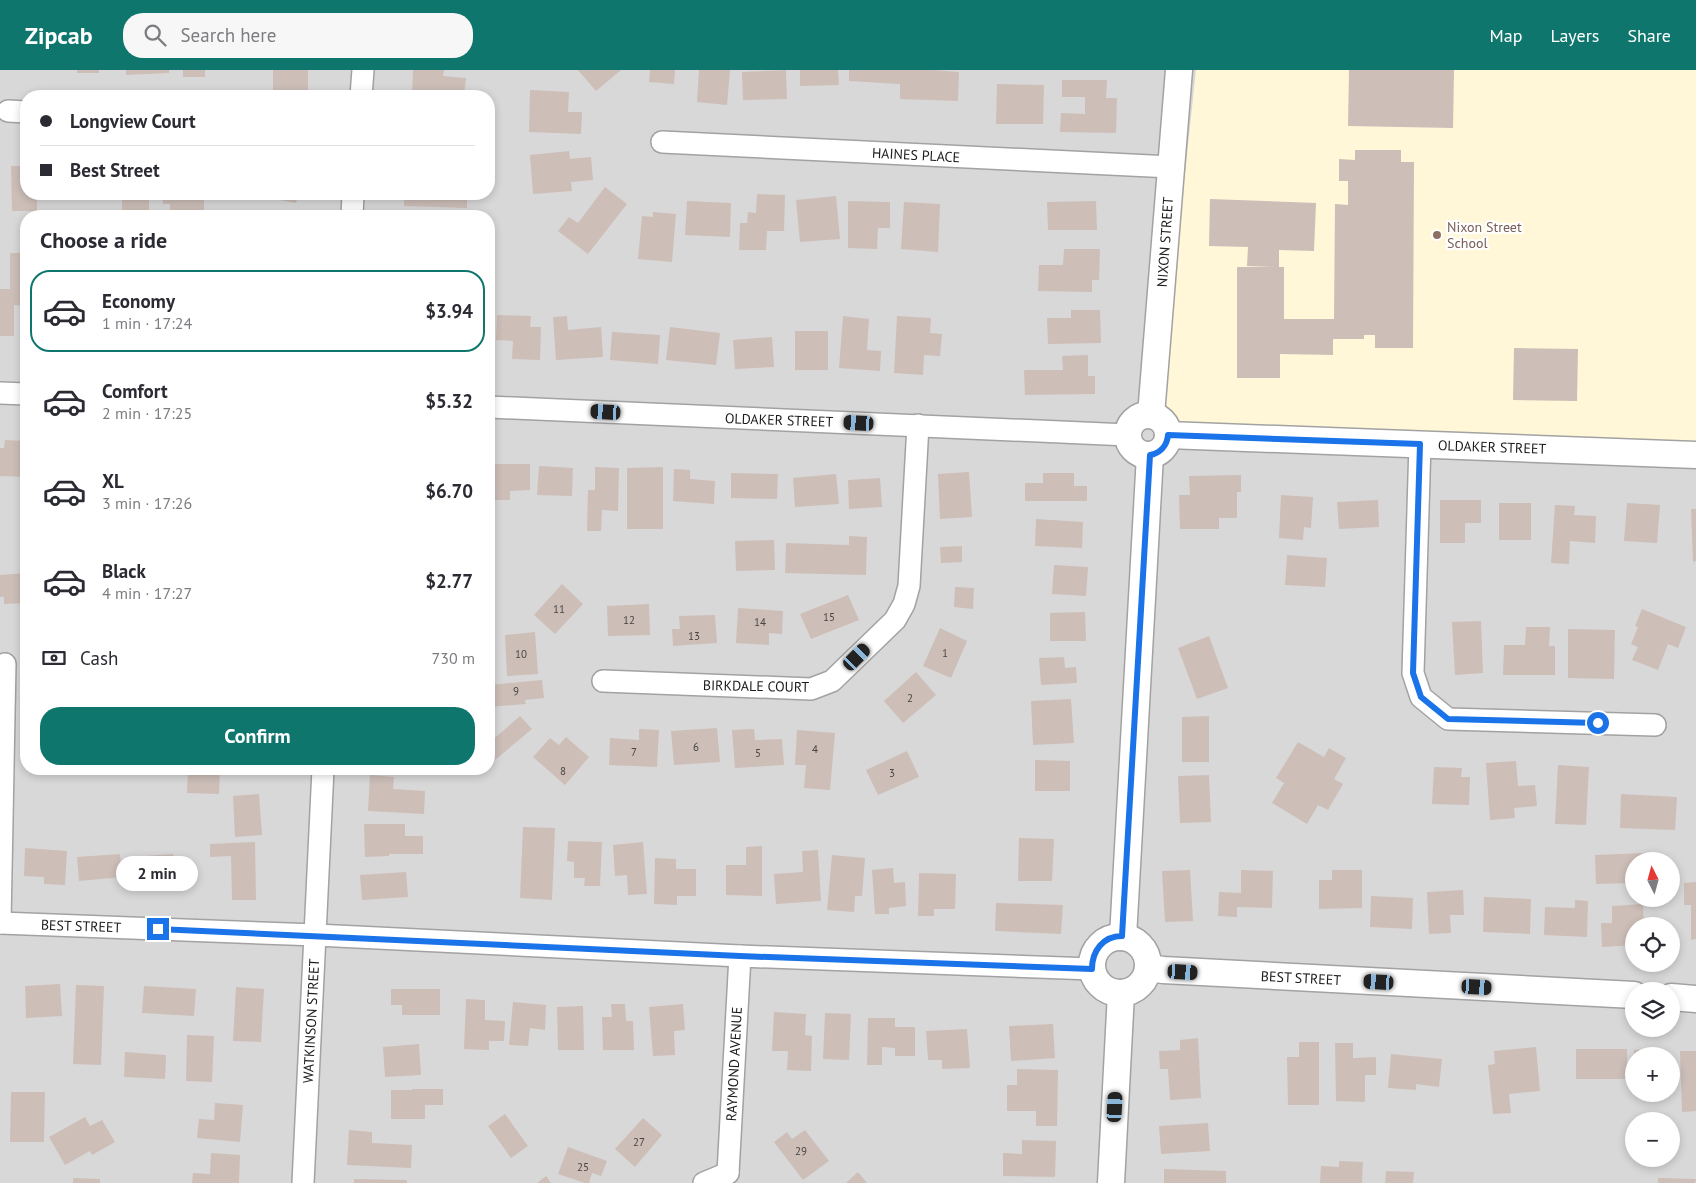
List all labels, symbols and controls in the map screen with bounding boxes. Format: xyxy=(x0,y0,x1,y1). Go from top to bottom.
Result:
search box xyxy=(123,13,473,58)
text: Zipcab xyxy=(25,20,93,51)
icon: search xyxy=(141,21,169,49)
text: Search here xyxy=(181,23,276,47)
text: Map xyxy=(1490,24,1522,47)
text: Layers xyxy=(1550,24,1599,47)
text: Share xyxy=(1627,24,1671,47)
text: Longview Court xyxy=(70,109,196,133)
street label: HAINES PLACE xyxy=(871,144,961,166)
text: Best Street xyxy=(70,158,160,182)
street label: NIXON STREET xyxy=(1153,196,1177,288)
place label: Nixon Street School xyxy=(1447,218,1522,252)
text: Choose a ride xyxy=(40,226,167,254)
marker: Nixon Street School xyxy=(1431,229,1443,241)
icon: car xyxy=(42,289,87,334)
text: Economy xyxy=(102,289,175,313)
text: $3.94 xyxy=(425,299,473,323)
text: 1 min · 17:24 xyxy=(102,313,192,333)
icon: car xyxy=(42,379,87,424)
text: Comfort xyxy=(102,379,168,403)
text: $5.32 xyxy=(425,389,473,413)
text: 2 min · 17:25 xyxy=(102,403,192,423)
car xyxy=(590,404,621,420)
street label: OLDAKER STREET xyxy=(725,409,834,431)
car xyxy=(843,415,874,431)
street label: OLDAKER STREET xyxy=(1438,436,1547,458)
icon: car xyxy=(42,469,87,514)
text: XL xyxy=(102,469,124,493)
text: $6.70 xyxy=(425,479,473,503)
text: 3 min · 17:26 xyxy=(102,493,192,513)
icon: car xyxy=(42,559,87,604)
text: Black xyxy=(102,559,146,583)
text: $2.77 xyxy=(425,569,473,593)
text: 4 min · 17:27 xyxy=(102,583,192,603)
house number: 11 xyxy=(553,602,565,616)
house number: 15 xyxy=(823,610,835,624)
house number: 12 xyxy=(623,613,635,627)
house number: 14 xyxy=(754,615,766,629)
house number: 13 xyxy=(688,629,700,643)
car xyxy=(841,641,872,673)
icon: cash xyxy=(40,644,68,672)
text: Cash xyxy=(80,646,118,670)
house number: 1 xyxy=(942,646,948,660)
house number: 10 xyxy=(515,647,527,661)
text: 730 m xyxy=(432,648,475,668)
street label: BIRKDALE COURT xyxy=(703,676,809,696)
house number: 9 xyxy=(513,684,519,698)
house number: 2 xyxy=(907,691,913,705)
button: Confirm xyxy=(40,707,475,765)
route start xyxy=(1587,712,1609,734)
house number: 6 xyxy=(693,740,699,754)
house number: 4 xyxy=(812,742,818,756)
house number: 7 xyxy=(631,745,637,759)
house number: 5 xyxy=(755,746,761,760)
house number: 8 xyxy=(560,764,566,778)
house number: 3 xyxy=(889,766,895,780)
north arrow xyxy=(1625,852,1680,908)
map controls xyxy=(1625,852,1680,1167)
callout: 2 min xyxy=(117,856,199,892)
text: 2 min xyxy=(137,863,177,883)
street label: BEST STREET xyxy=(41,916,122,936)
button: locate xyxy=(1625,917,1680,972)
route end xyxy=(147,918,169,940)
street label: WATKINSON STREET xyxy=(299,958,323,1084)
car xyxy=(1167,964,1198,980)
street label: BEST STREET xyxy=(1260,967,1342,989)
car xyxy=(1363,974,1394,990)
car xyxy=(1461,979,1492,995)
button: layers xyxy=(1625,982,1680,1037)
street label: RAYMOND AVENUE xyxy=(722,1006,746,1122)
button: + xyxy=(1625,1047,1680,1102)
car xyxy=(1106,1092,1123,1122)
button: − xyxy=(1625,1112,1680,1167)
house number: 27 xyxy=(633,1135,645,1149)
house number: 29 xyxy=(795,1144,807,1158)
house number: 25 xyxy=(577,1160,589,1174)

